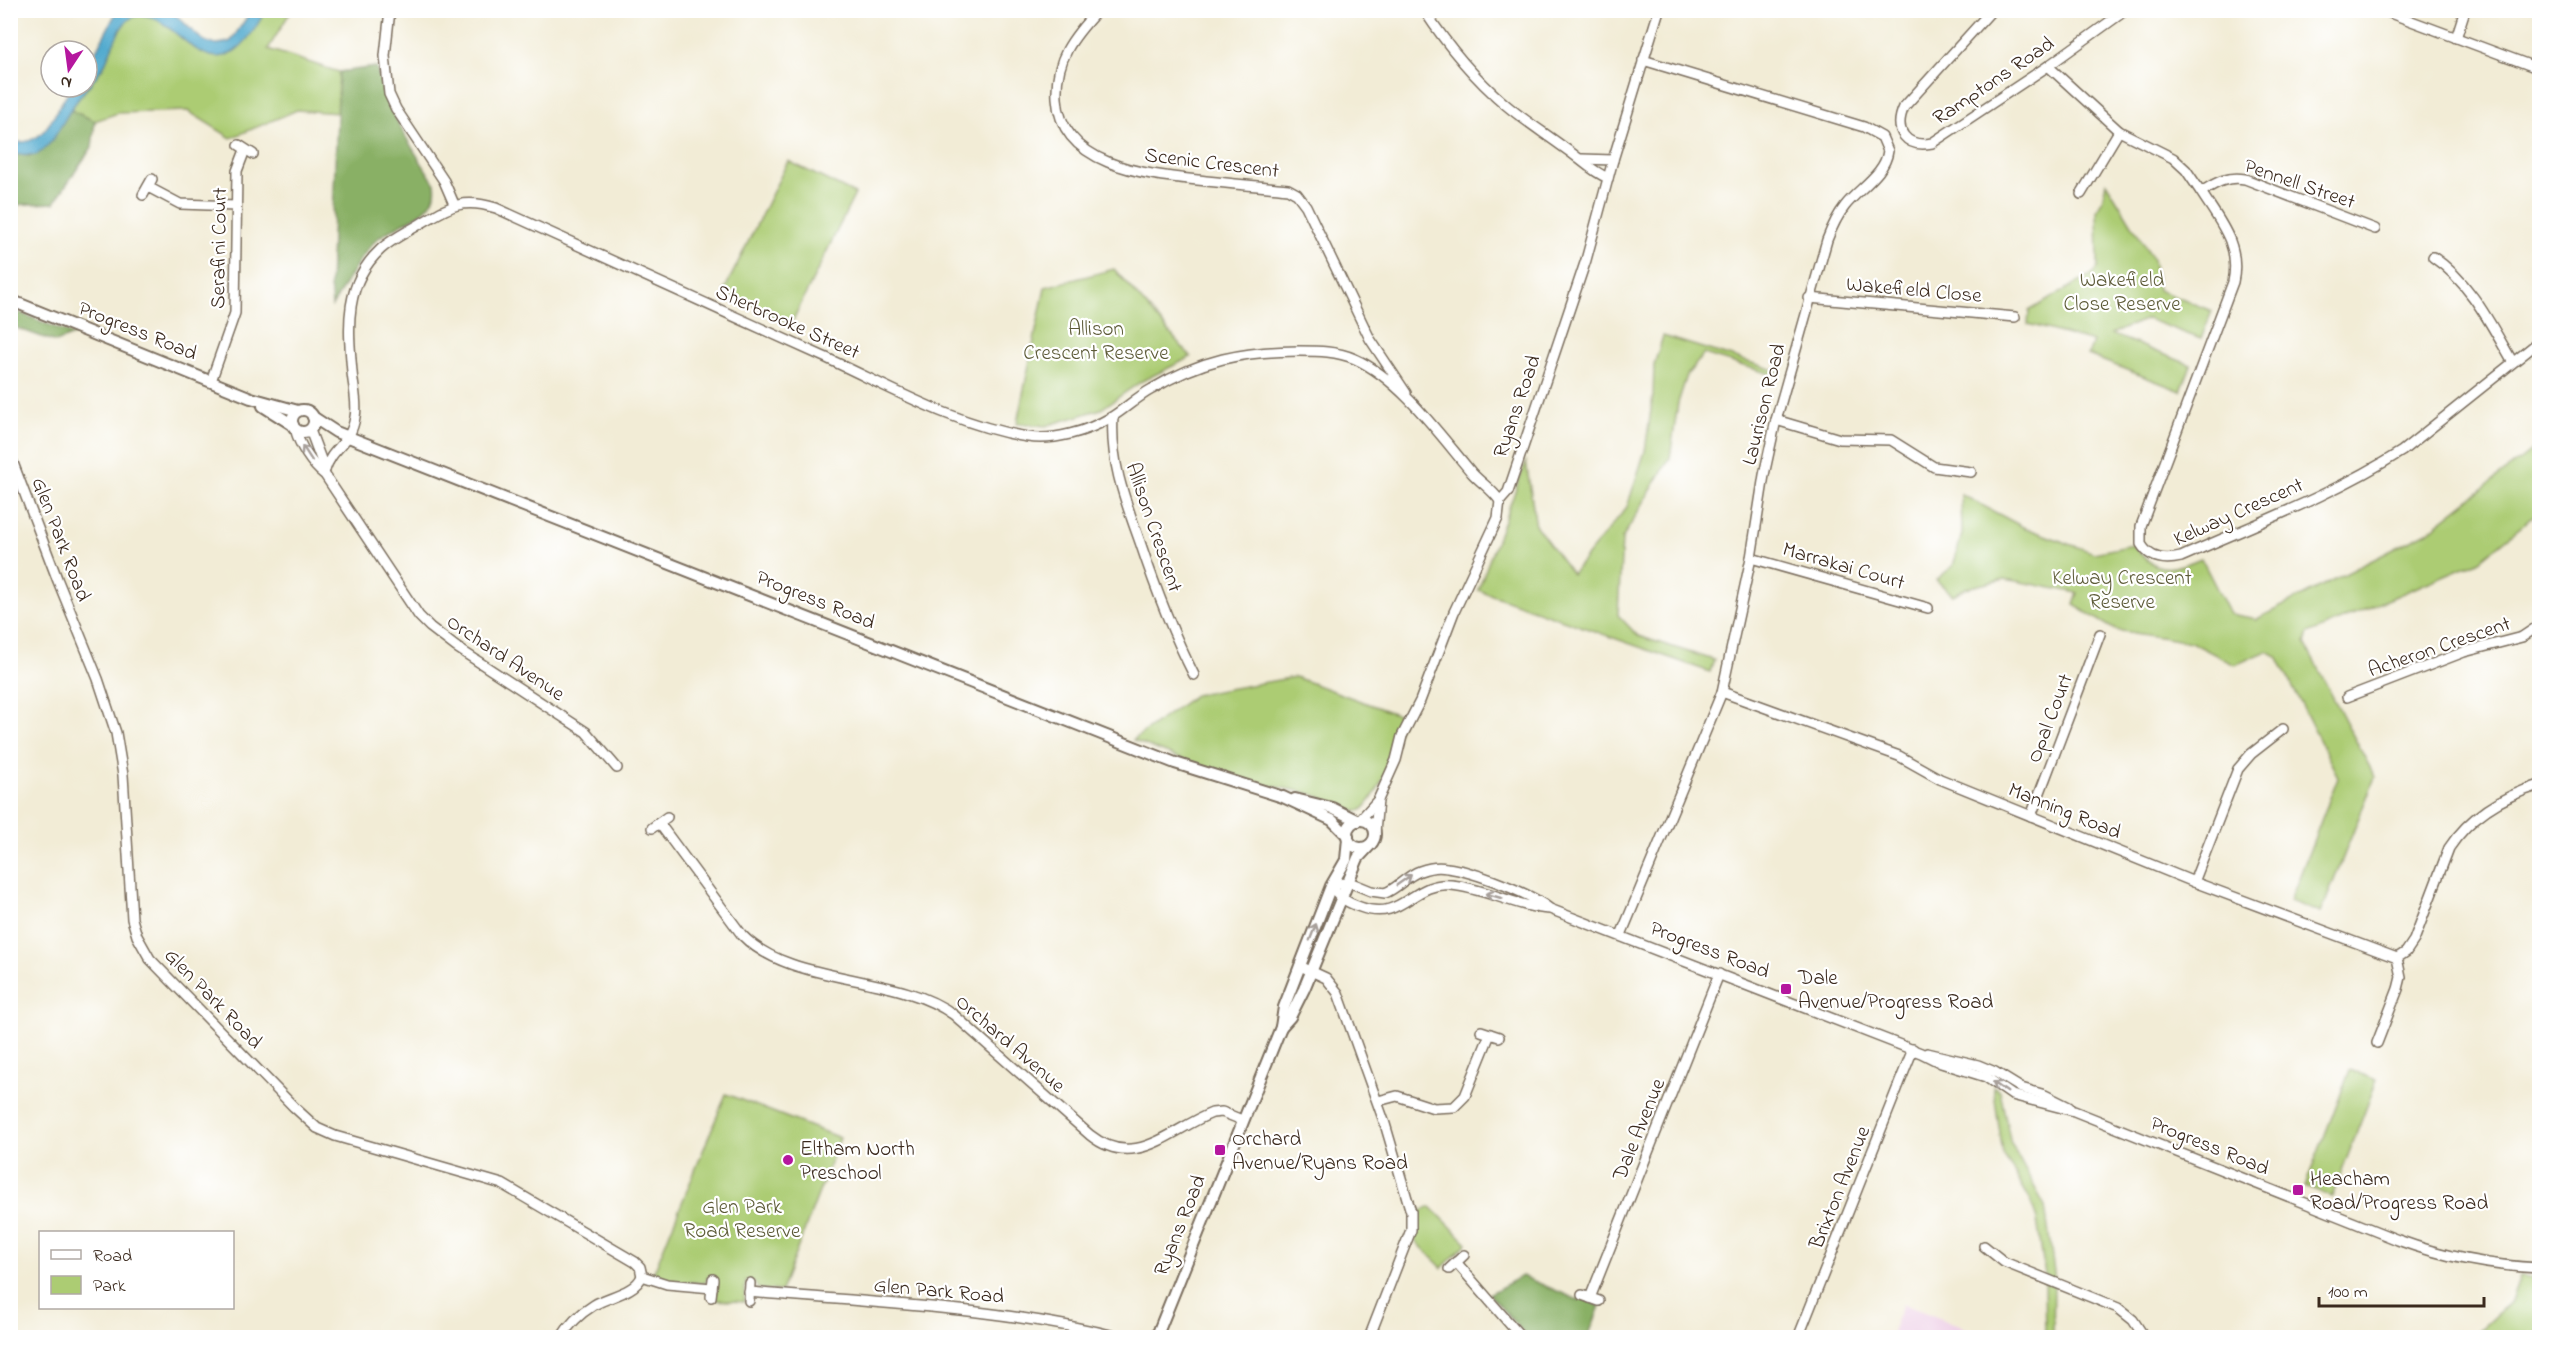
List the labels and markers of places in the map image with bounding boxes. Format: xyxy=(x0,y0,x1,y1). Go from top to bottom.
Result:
place label: Dale Avenue/Progress Road xyxy=(1797,964,1993,1020)
marker: Dale Avenue/Progress Road xyxy=(1779,982,1793,996)
place label: Orchard Avenue/Ryans Road xyxy=(1232,1125,1408,1181)
place label: Eltham North Preschool xyxy=(800,1135,915,1189)
marker: Orchard Avenue/Ryans Road xyxy=(1213,1143,1227,1157)
marker: Eltham North Preschool xyxy=(781,1153,795,1167)
place label: Heacham Road/Progress Road xyxy=(2310,1165,2488,1221)
marker: Heacham Road/Progress Road xyxy=(2291,1183,2305,1197)

